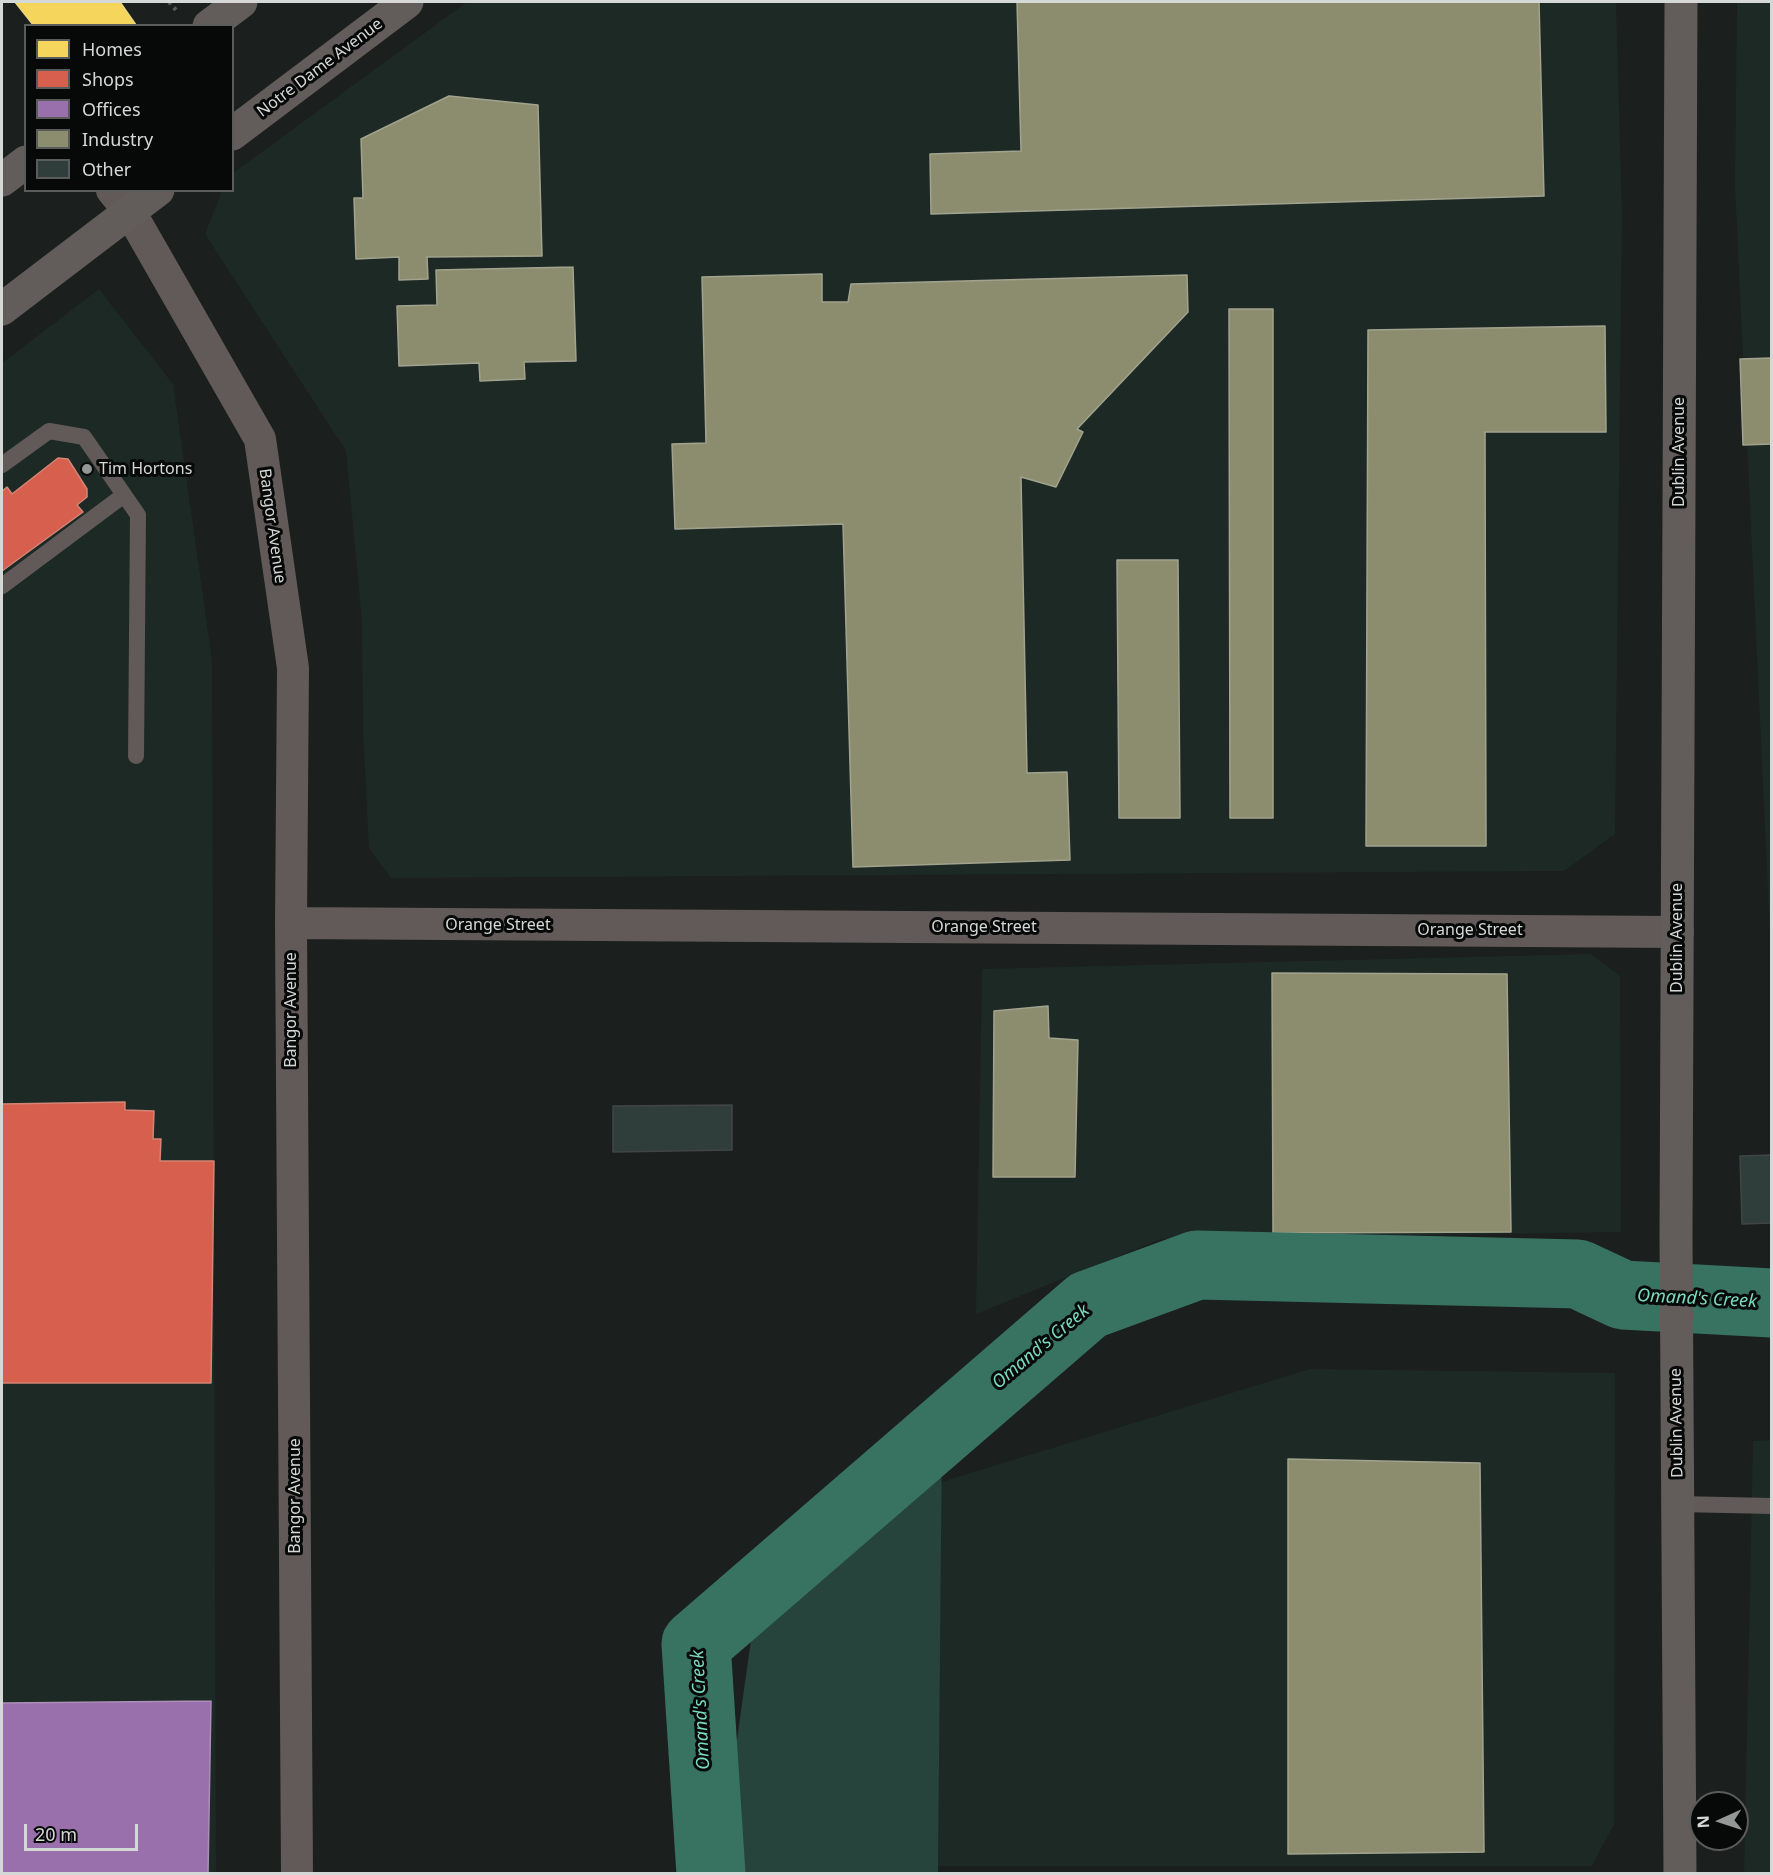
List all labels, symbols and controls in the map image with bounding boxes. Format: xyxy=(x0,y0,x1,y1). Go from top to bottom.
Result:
street label: Notre Dame Avenue xyxy=(254,15,386,121)
legend xyxy=(24,24,234,192)
text: Homes xyxy=(82,37,142,61)
text: Shops xyxy=(82,67,134,91)
text: Offices xyxy=(82,97,141,121)
text: Industry xyxy=(82,127,153,151)
text: Other xyxy=(82,157,131,181)
street label: Dublin Avenue xyxy=(1669,397,1689,507)
place label: Tim Hortons xyxy=(99,459,192,479)
marker: Tim Hortons xyxy=(80,462,94,476)
street label: Bangor Avenue xyxy=(254,467,290,585)
street label: Dublin Avenue xyxy=(1667,883,1687,993)
street label: Orange Street xyxy=(445,915,551,935)
street label: Orange Street xyxy=(931,917,1037,937)
street label: Orange Street xyxy=(1417,920,1523,940)
street label: Bangor Avenue xyxy=(281,952,301,1068)
water label: Omand's Creek xyxy=(1637,1285,1757,1313)
water label: Omand's Creek xyxy=(988,1300,1094,1394)
street label: Dublin Avenue xyxy=(1666,1368,1688,1478)
street label: Bangor Avenue xyxy=(285,1438,305,1554)
water label: Omand's Creek xyxy=(687,1650,715,1770)
north arrow xyxy=(1689,1791,1749,1851)
scale bar xyxy=(27,1812,141,1850)
text: N xyxy=(1692,1815,1714,1829)
text: 20 m xyxy=(35,1822,77,1846)

